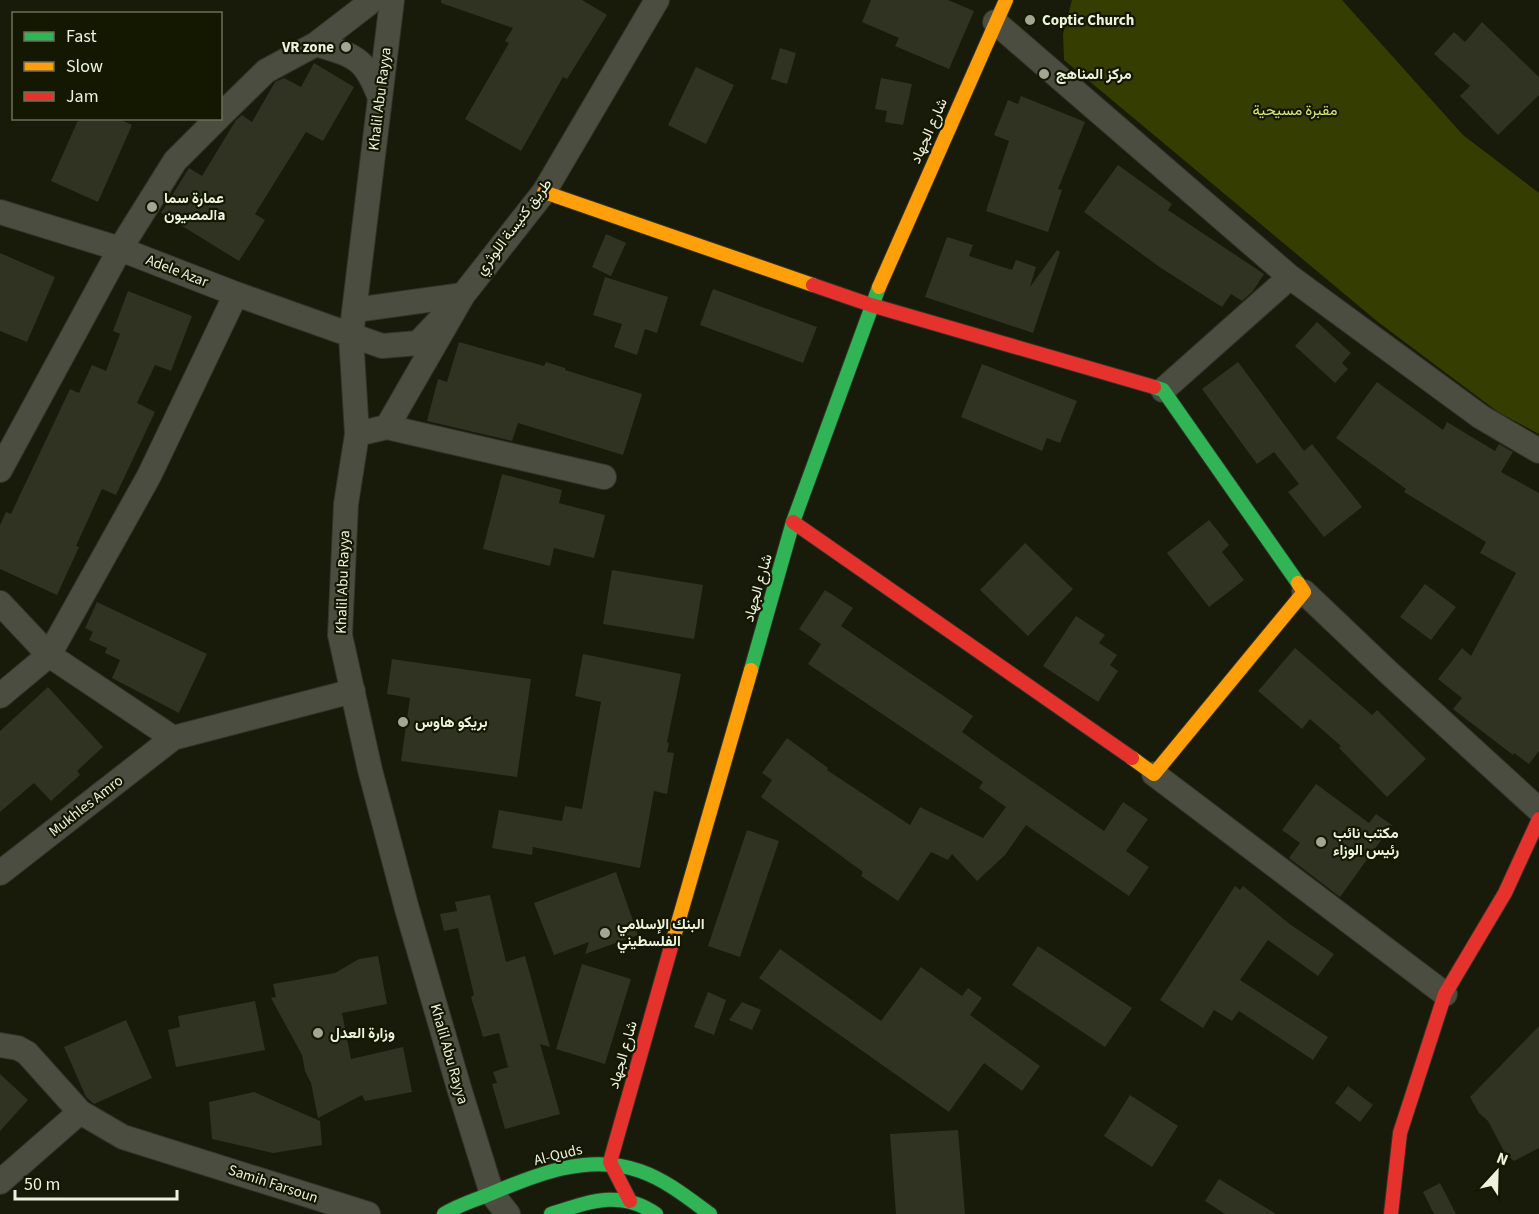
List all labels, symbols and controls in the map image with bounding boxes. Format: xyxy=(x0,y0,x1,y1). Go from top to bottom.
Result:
place label: Coptic Church xyxy=(1042,10,1134,31)
legend xyxy=(12,12,222,120)
marker: Coptic Church xyxy=(1023,13,1037,27)
text: Fast xyxy=(66,24,97,49)
place label: VR zone xyxy=(281,37,334,58)
marker: VR zone xyxy=(339,40,353,54)
street label: Khalil Abu Rayya xyxy=(363,46,397,152)
text: Slow xyxy=(66,54,103,79)
place label: مركز المناهج xyxy=(1056,64,1132,85)
marker: مركز المناهج xyxy=(1037,67,1051,81)
text: Jam xyxy=(66,84,99,109)
street label: شارع الجهاد xyxy=(905,95,953,167)
park label: مقبرة مسيحية xyxy=(1253,100,1337,121)
street label: طريق كنيسة اللوثري xyxy=(471,174,559,281)
place label: عمارة سما المصيونa xyxy=(164,188,225,226)
marker: عمارة سما المصيونa xyxy=(145,200,159,214)
street label: Adele Azar xyxy=(143,250,212,293)
street label: Khalil Abu Rayya xyxy=(331,530,355,634)
street label: شارع الجهاد xyxy=(738,551,778,624)
place label: بريكو هاوس xyxy=(415,712,487,733)
marker: بريكو هاوس xyxy=(396,715,410,729)
street label: Mukhles Amro xyxy=(44,770,128,842)
place label: مكتب نائب رئيس الوزاء xyxy=(1333,823,1399,861)
marker: مكتب نائب رئيس الوزاء xyxy=(1314,835,1328,849)
place label: البنك الإسلامي الفلسطيني xyxy=(617,914,705,954)
marker: البنك الإسلامي الفلسطيني xyxy=(598,926,612,940)
street label: Khalil Abu Rayya xyxy=(425,1001,473,1107)
street label: شارع الجهاد xyxy=(603,1018,643,1091)
place label: وزارة العدل xyxy=(330,1023,395,1044)
marker: وزارة العدل xyxy=(311,1026,325,1040)
street label: Al-Quds xyxy=(532,1139,584,1171)
north arrow xyxy=(1467,1142,1527,1202)
text: N xyxy=(1493,1147,1511,1171)
street label: Samih Farsoun xyxy=(225,1160,321,1208)
scale bar xyxy=(15,1163,177,1201)
text: 50 m xyxy=(24,1172,60,1197)

